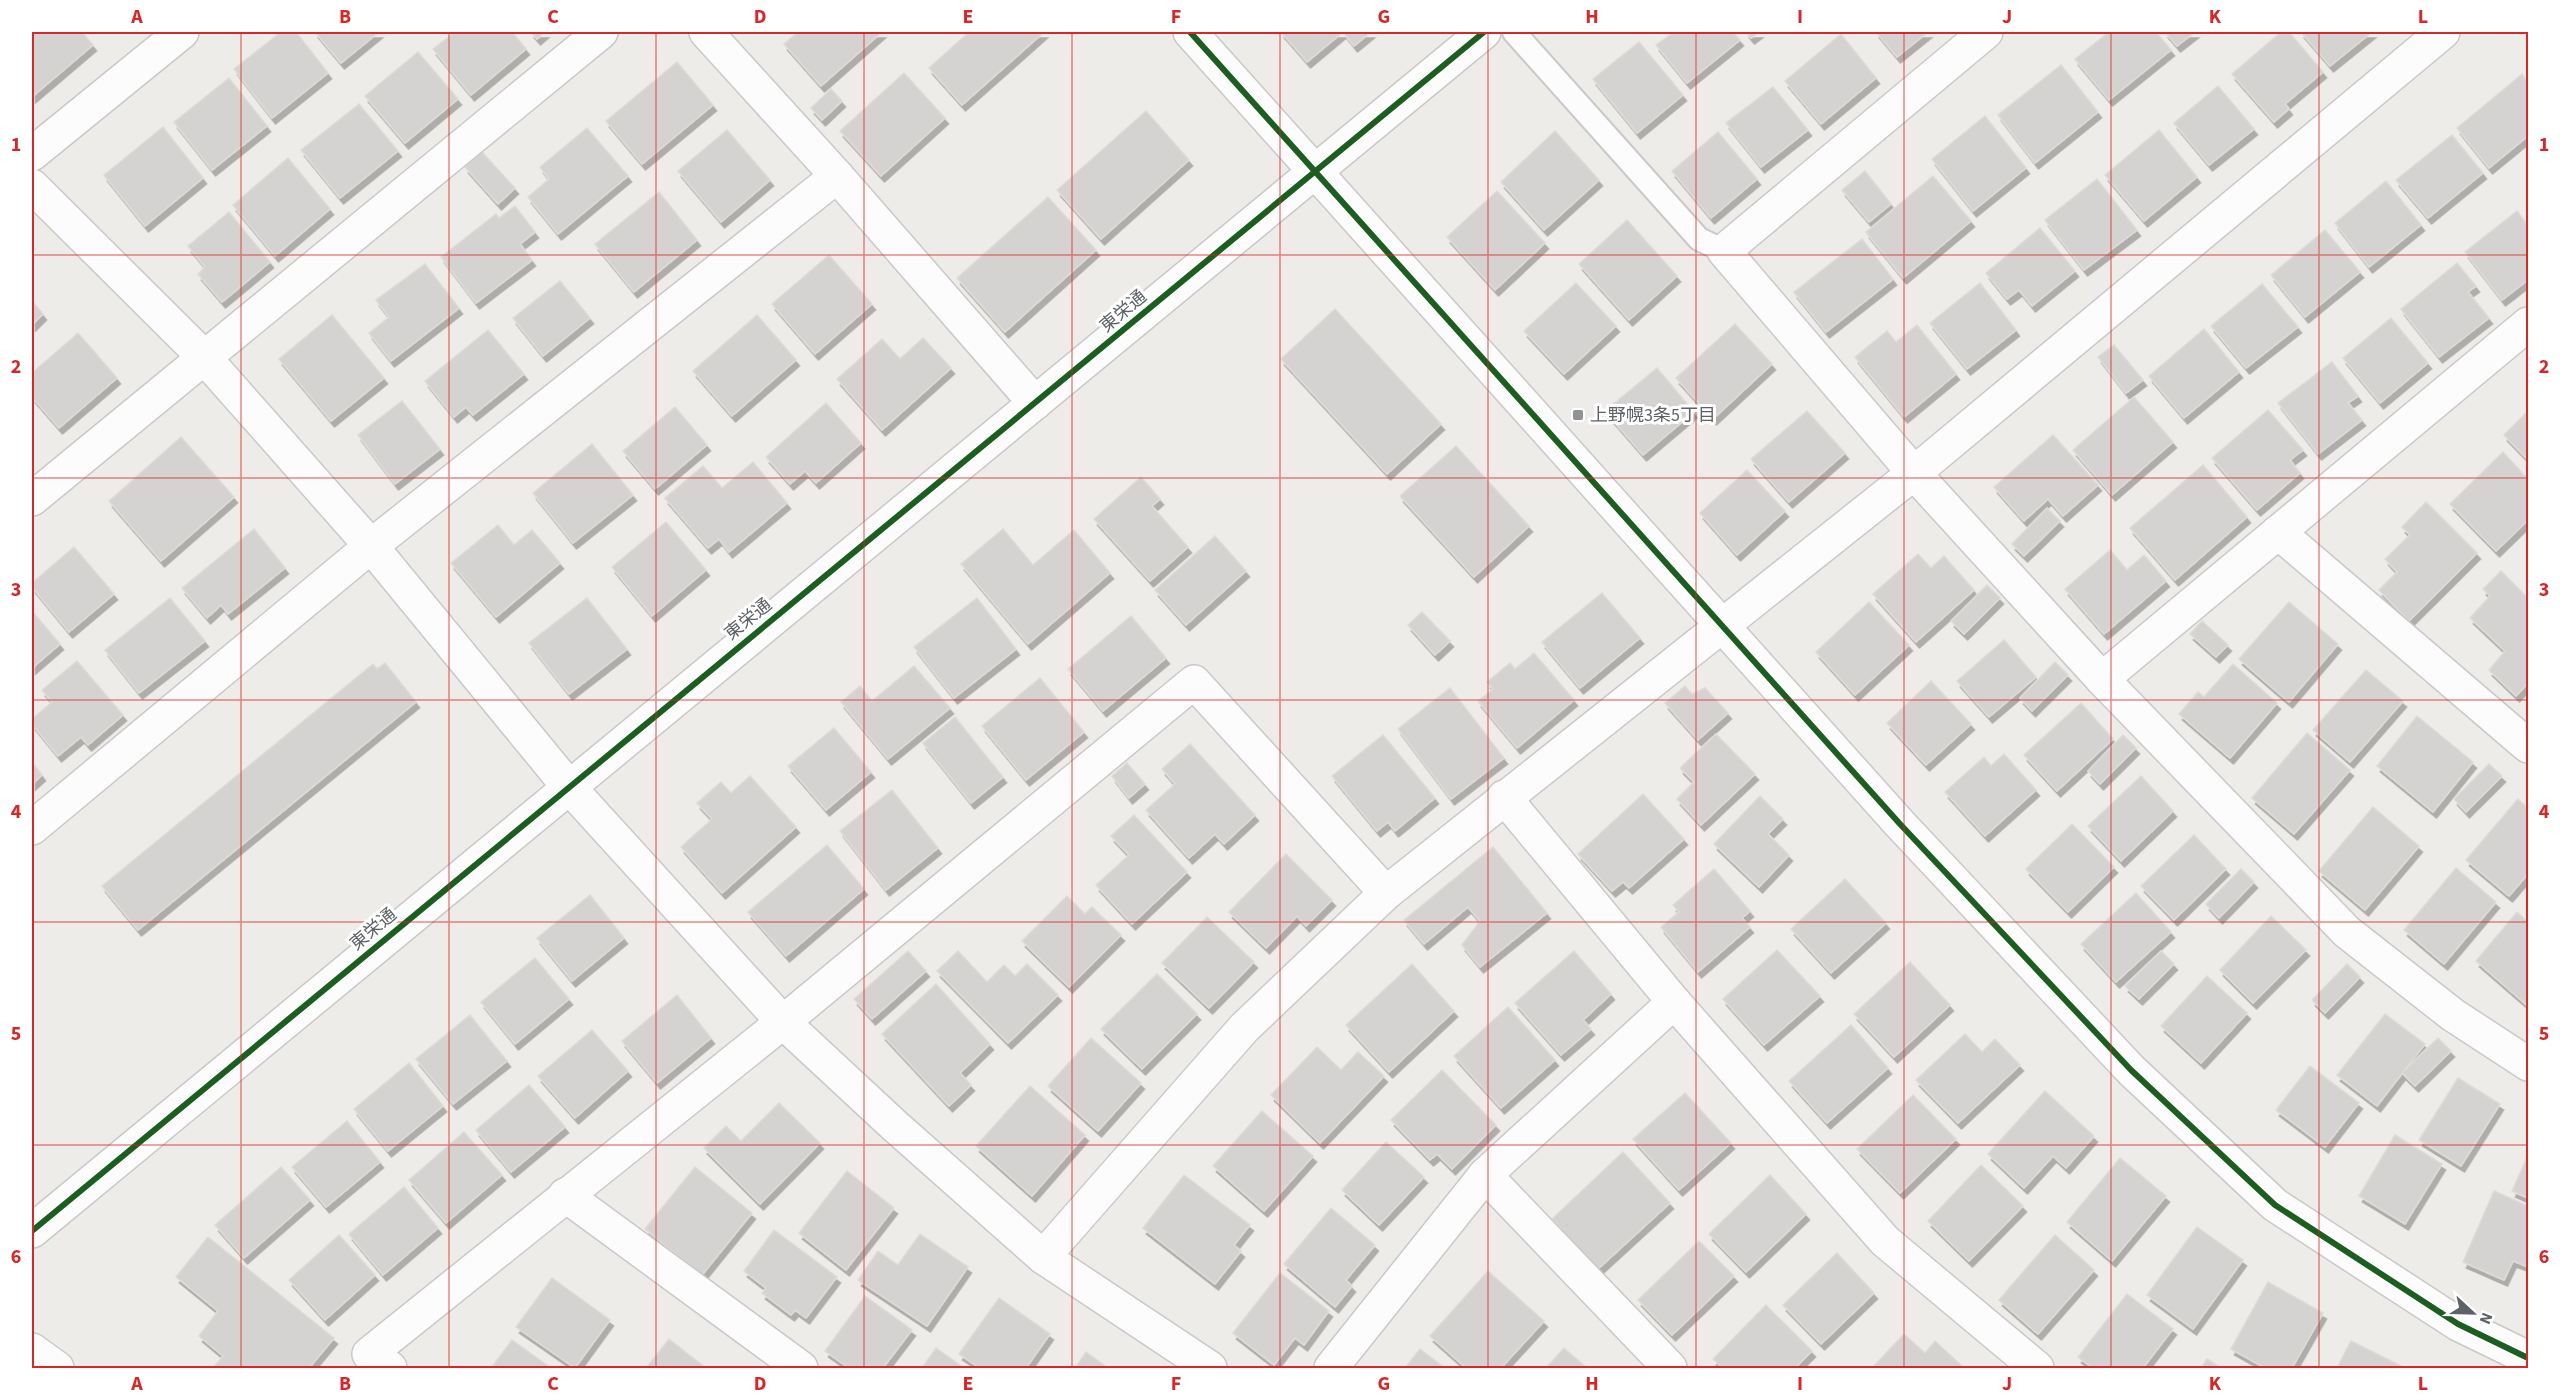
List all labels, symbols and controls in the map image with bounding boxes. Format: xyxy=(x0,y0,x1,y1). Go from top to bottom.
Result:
text: A xyxy=(130,3,143,31)
text: B xyxy=(339,3,351,31)
text: C xyxy=(547,3,559,31)
text: D xyxy=(754,3,766,31)
text: E xyxy=(963,3,973,31)
text: F xyxy=(1171,3,1181,31)
text: G xyxy=(1378,3,1390,31)
text: H xyxy=(1585,3,1599,31)
text: I xyxy=(1797,3,1803,31)
text: J xyxy=(2002,3,2012,31)
text: K xyxy=(2209,3,2222,31)
text: L xyxy=(2418,3,2428,31)
text: 1 xyxy=(11,131,21,159)
text: 1 xyxy=(2539,131,2549,159)
street label: 東栄通 xyxy=(1095,284,1152,338)
text: 2 xyxy=(11,353,21,381)
text: 2 xyxy=(2539,353,2549,381)
place label: 上野幌3条5丁目 xyxy=(1590,403,1716,428)
marker: 上野幌3条5丁目 xyxy=(1571,408,1585,422)
text: 3 xyxy=(11,576,21,604)
text: 3 xyxy=(2539,576,2549,604)
street label: 東栄通 xyxy=(719,593,777,646)
text: 4 xyxy=(11,798,22,826)
text: 4 xyxy=(2539,798,2550,826)
street label: 東栄通 xyxy=(345,902,402,956)
text: 5 xyxy=(11,1020,21,1048)
text: 5 xyxy=(2539,1020,2549,1048)
text: 6 xyxy=(11,1243,21,1271)
text: 6 xyxy=(2539,1243,2549,1271)
north arrow xyxy=(2443,1283,2503,1343)
text: N xyxy=(2474,1309,2498,1327)
text: A xyxy=(130,1370,143,1398)
text: B xyxy=(339,1370,351,1398)
text: C xyxy=(547,1370,559,1398)
text: D xyxy=(754,1370,766,1398)
text: E xyxy=(963,1370,973,1398)
text: F xyxy=(1171,1370,1181,1398)
text: G xyxy=(1378,1370,1390,1398)
text: H xyxy=(1585,1370,1599,1398)
text: I xyxy=(1797,1370,1803,1398)
text: J xyxy=(2002,1370,2012,1398)
text: K xyxy=(2209,1370,2222,1398)
text: L xyxy=(2418,1370,2428,1398)

